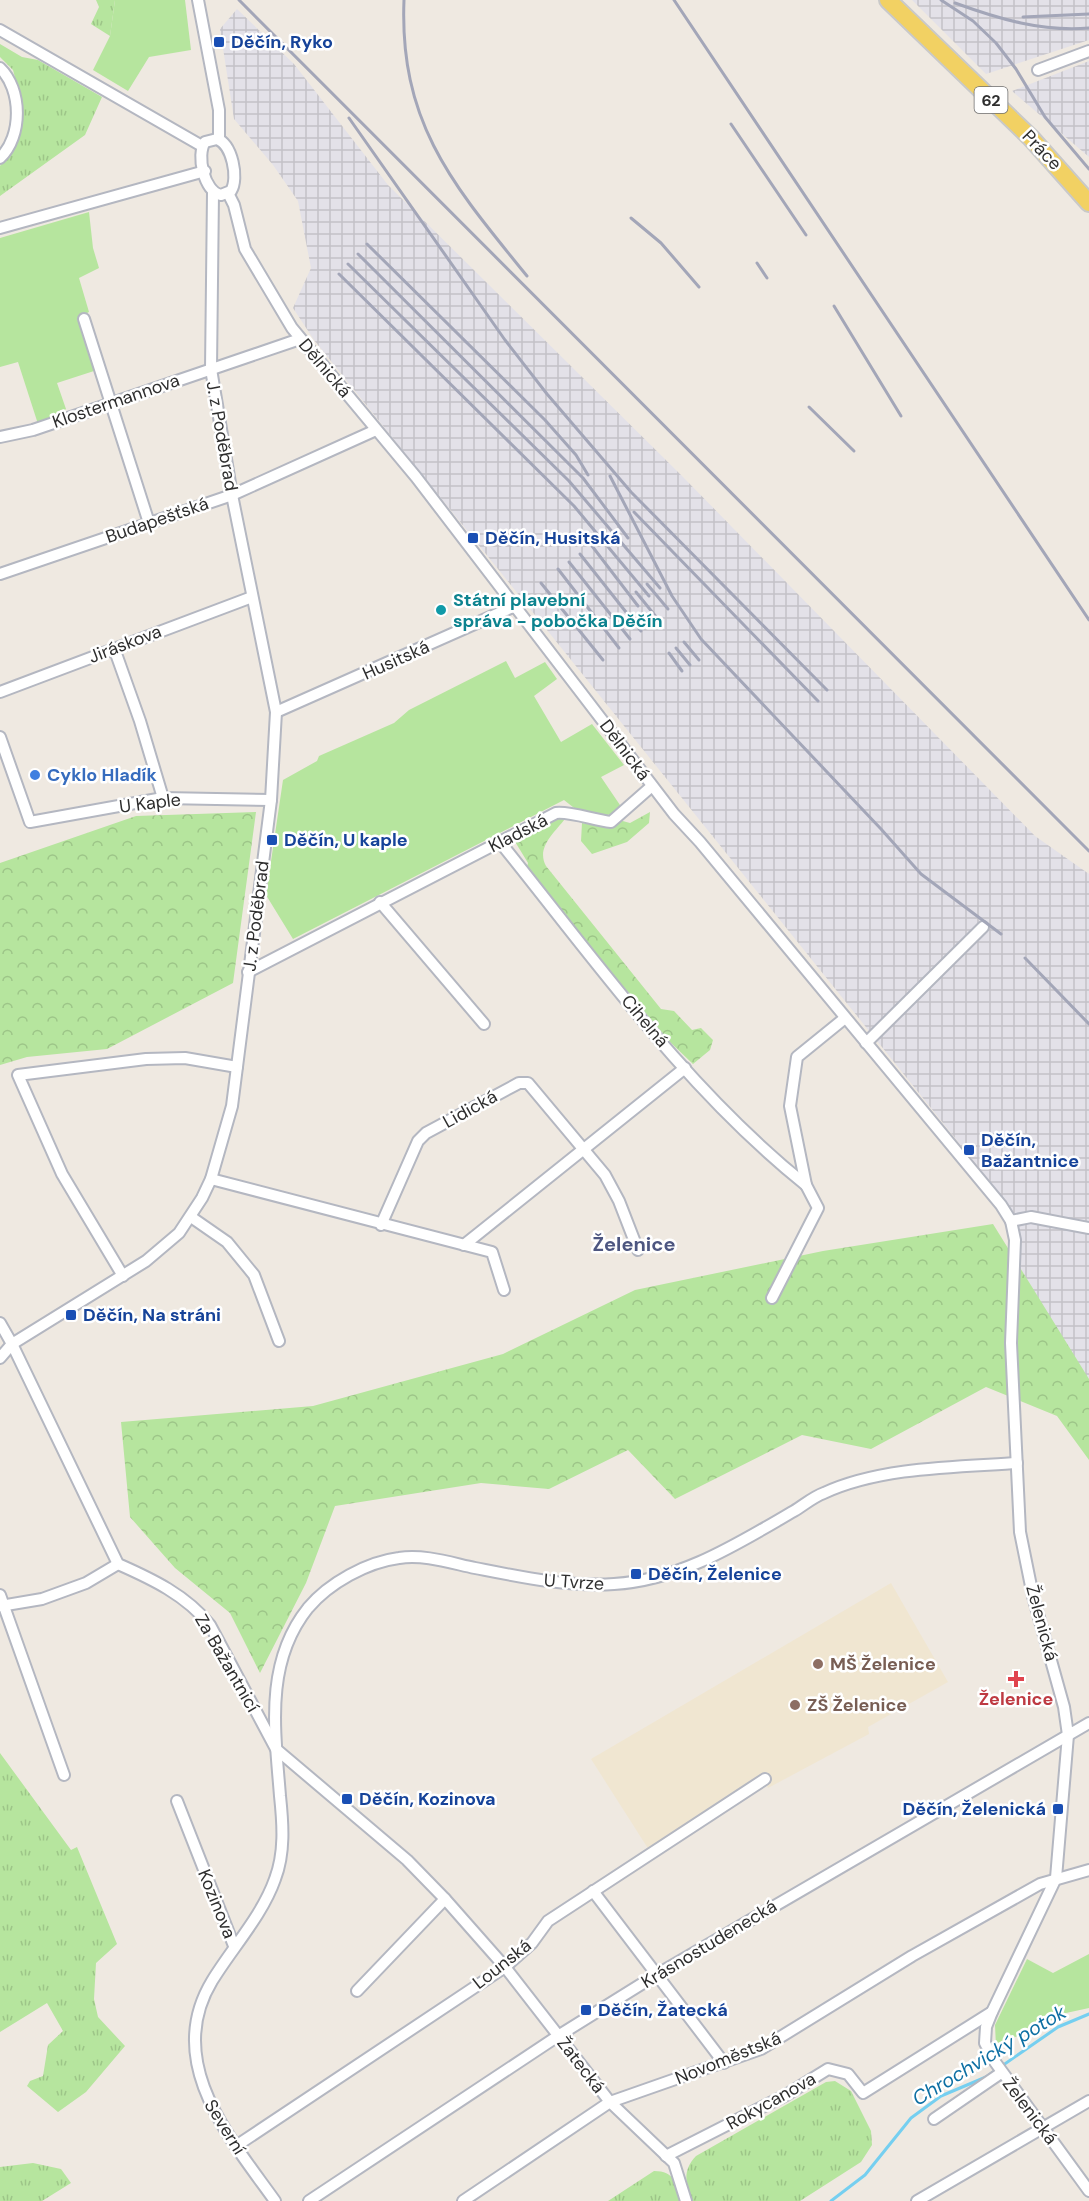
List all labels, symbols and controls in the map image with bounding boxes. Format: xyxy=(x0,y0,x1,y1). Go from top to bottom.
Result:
place label: Děčín, Ryko xyxy=(231,30,333,54)
marker: Děčín, Ryko xyxy=(212,35,226,49)
road number: 62 xyxy=(974,87,1008,113)
street label: Práce xyxy=(1017,125,1067,175)
street label: Dělnická xyxy=(293,333,357,403)
street label: Klostermannova xyxy=(49,368,183,434)
street label: J. z Poděbrad xyxy=(201,379,243,493)
street label: Budapešťská xyxy=(102,491,212,549)
place label: Děčín, Husitská xyxy=(485,526,620,550)
marker: Děčín, Husitská xyxy=(466,531,480,545)
place label: Státní plavební správa - pobočka Děčín xyxy=(453,588,663,633)
marker: Státní plavební správa - pobočka Děčín xyxy=(434,603,448,617)
street label: Jiráskova xyxy=(85,619,165,669)
street label: Husitská xyxy=(359,635,433,685)
street label: Dělnická xyxy=(594,715,656,785)
place label: Cyklo Hladík xyxy=(47,763,157,787)
marker: Cyklo Hladík xyxy=(28,768,42,782)
street label: U Kaple xyxy=(118,787,182,819)
street label: Kladská xyxy=(484,808,552,858)
place label: Děčín, U kaple xyxy=(284,828,408,852)
marker: Děčín, U kaple xyxy=(265,833,279,847)
street label: J. z Poděbrad xyxy=(237,859,275,973)
street label: Cihelná xyxy=(616,990,674,1052)
street label: Lidická xyxy=(439,1084,501,1134)
place label: Děčín, Bažantnice xyxy=(981,1128,1079,1173)
marker: Děčín, Bažantnice xyxy=(962,1143,976,1157)
district label: Želenice xyxy=(593,1231,675,1257)
place label: Děčín, Na stráni xyxy=(83,1303,221,1327)
marker: Děčín, Na stráni xyxy=(64,1308,78,1322)
place label: Děčín, Želenice xyxy=(648,1562,782,1586)
marker: Děčín, Želenice xyxy=(629,1567,643,1581)
street label: U Tvrze xyxy=(543,1568,605,1596)
street label: Želenická xyxy=(1020,1582,1064,1664)
street label: Za Bažantnicí xyxy=(189,1610,265,1716)
place label: MŠ Želenice xyxy=(830,1652,936,1676)
marker: MŠ Želenice xyxy=(811,1657,825,1671)
marker: Želenice xyxy=(1009,1672,1023,1686)
place label: Želenice xyxy=(979,1687,1053,1711)
place label: ZŠ Želenice xyxy=(807,1693,907,1717)
marker: ZŠ Želenice xyxy=(788,1698,802,1712)
place label: Děčín, Kozinova xyxy=(359,1787,496,1811)
marker: Děčín, Kozinova xyxy=(340,1792,354,1806)
place label: Děčín, Želenická xyxy=(903,1797,1046,1821)
marker: Děčín, Želenická xyxy=(1051,1802,1065,1816)
street label: Kozinova xyxy=(192,1866,242,1942)
street label: Krásnostudenecká xyxy=(637,1894,781,1994)
street label: Lounská xyxy=(468,1934,536,1994)
place label: Děčín, Žatecká xyxy=(598,1998,728,2022)
water label: Chrochvický potok xyxy=(907,1998,1071,2111)
marker: Děčín, Žatecká xyxy=(579,2003,593,2017)
street label: Novoměstská xyxy=(672,2026,784,2090)
street label: Žatecká xyxy=(551,2032,611,2098)
street label: Rokycanova xyxy=(722,2067,820,2135)
street label: Želenická xyxy=(997,2073,1063,2149)
street label: Severní xyxy=(199,2095,251,2159)

